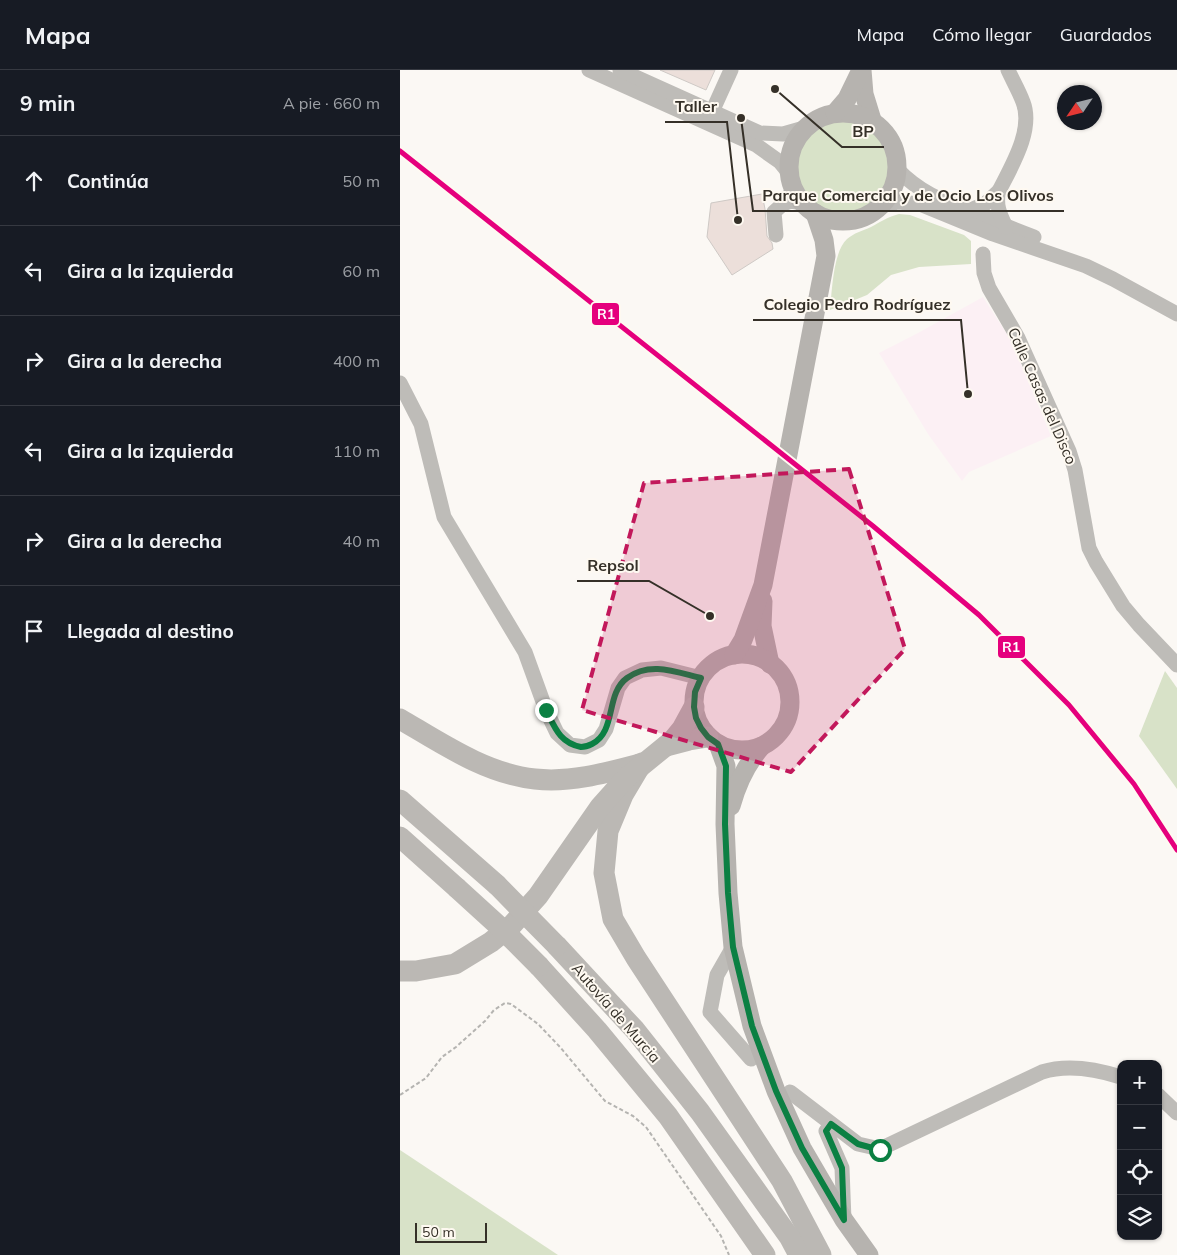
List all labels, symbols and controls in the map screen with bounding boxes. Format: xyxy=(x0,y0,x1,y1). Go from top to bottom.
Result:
text: Mapa xyxy=(25,20,91,50)
text: Mapa xyxy=(856,23,904,46)
text: Cómo llegar xyxy=(932,23,1032,46)
text: Guardados xyxy=(1060,23,1152,46)
north arrow xyxy=(1057,85,1102,130)
text: 9 min xyxy=(20,90,75,116)
callout: Taller xyxy=(665,91,727,122)
text: A pie · 660 m xyxy=(283,93,380,113)
text: Taller xyxy=(675,96,718,116)
callout: BP xyxy=(842,116,884,147)
text: BP xyxy=(852,121,874,141)
icon: ahead xyxy=(20,167,48,195)
text: Continúa xyxy=(67,169,149,193)
text: 50 m xyxy=(343,171,380,191)
callout: Parque Comercial y de Ocio Los Olivos xyxy=(753,180,1064,211)
text: Parque Comercial y de Ocio Los Olivos xyxy=(762,185,1054,205)
icon: left xyxy=(20,257,48,285)
text: Gira a la izquierda xyxy=(67,259,233,283)
text: 60 m xyxy=(343,261,380,281)
callout: Colegio Pedro Rodríguez xyxy=(753,289,961,320)
text: Colegio Pedro Rodríguez xyxy=(763,294,951,314)
line badge: R1 xyxy=(591,302,620,326)
text: R1 xyxy=(597,305,615,323)
street label: Calle Casas del Disco xyxy=(1004,324,1081,467)
icon: right xyxy=(20,347,48,375)
text: Gira a la derecha xyxy=(67,349,222,373)
text: 400 m xyxy=(333,351,380,371)
icon: left xyxy=(20,437,48,465)
text: Gira a la izquierda xyxy=(67,439,233,463)
text: 110 m xyxy=(333,441,380,461)
icon: right xyxy=(20,527,48,555)
text: Gira a la derecha xyxy=(67,529,222,553)
text: 40 m xyxy=(343,531,380,551)
callout: Repsol xyxy=(577,550,649,581)
text: Repsol xyxy=(587,555,639,575)
icon: arrive xyxy=(20,617,48,645)
text: Llegada al destino xyxy=(67,619,234,643)
line badge: R1 xyxy=(997,635,1026,659)
text: R1 xyxy=(1002,638,1020,656)
route end xyxy=(535,699,558,722)
street label: Autovía de Murcia xyxy=(568,959,665,1066)
map controls xyxy=(1117,1060,1162,1240)
button: + xyxy=(1117,1060,1162,1105)
button: − xyxy=(1117,1105,1162,1150)
route start xyxy=(869,1139,892,1162)
button: locate xyxy=(1117,1150,1162,1195)
button: layers xyxy=(1117,1195,1162,1240)
scale bar xyxy=(415,1220,488,1243)
text: 50 m xyxy=(422,1223,455,1241)

